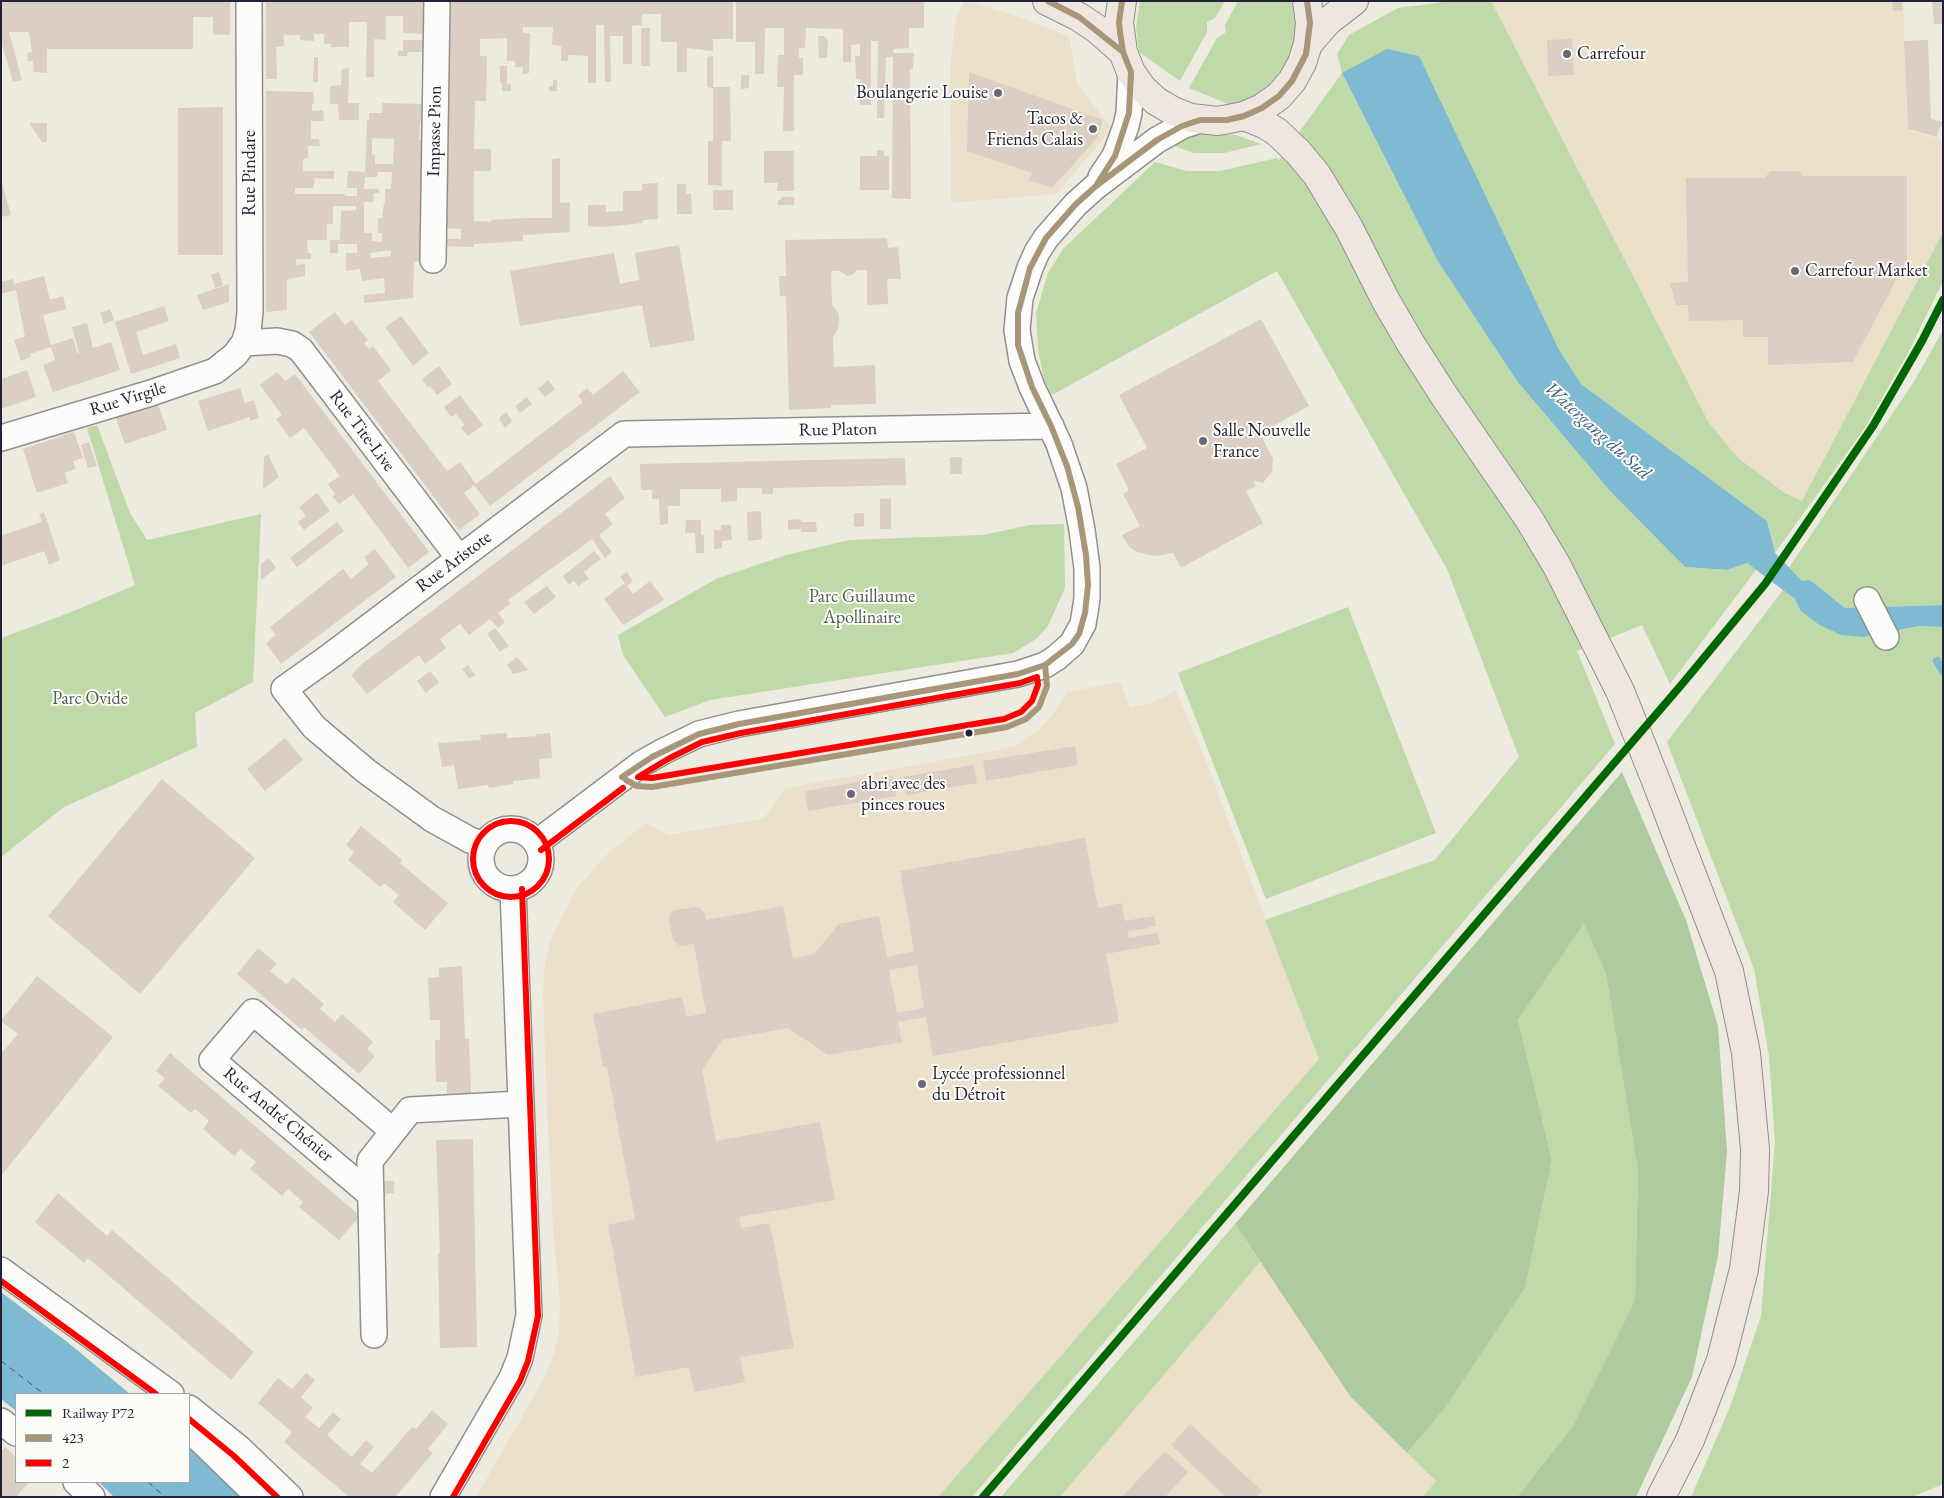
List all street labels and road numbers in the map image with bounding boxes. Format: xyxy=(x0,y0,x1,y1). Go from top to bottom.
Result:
street label: Impasse Pion xyxy=(423,85,447,177)
street label: Rue Pindare xyxy=(239,130,261,216)
street label: Rue Virgile xyxy=(87,377,169,421)
street label: Rue Tite-Live xyxy=(324,386,400,476)
street label: Rue Platon xyxy=(799,419,877,441)
street label: Rue Aristote xyxy=(412,527,496,597)
street label: Rue André Chénier xyxy=(219,1063,337,1167)

